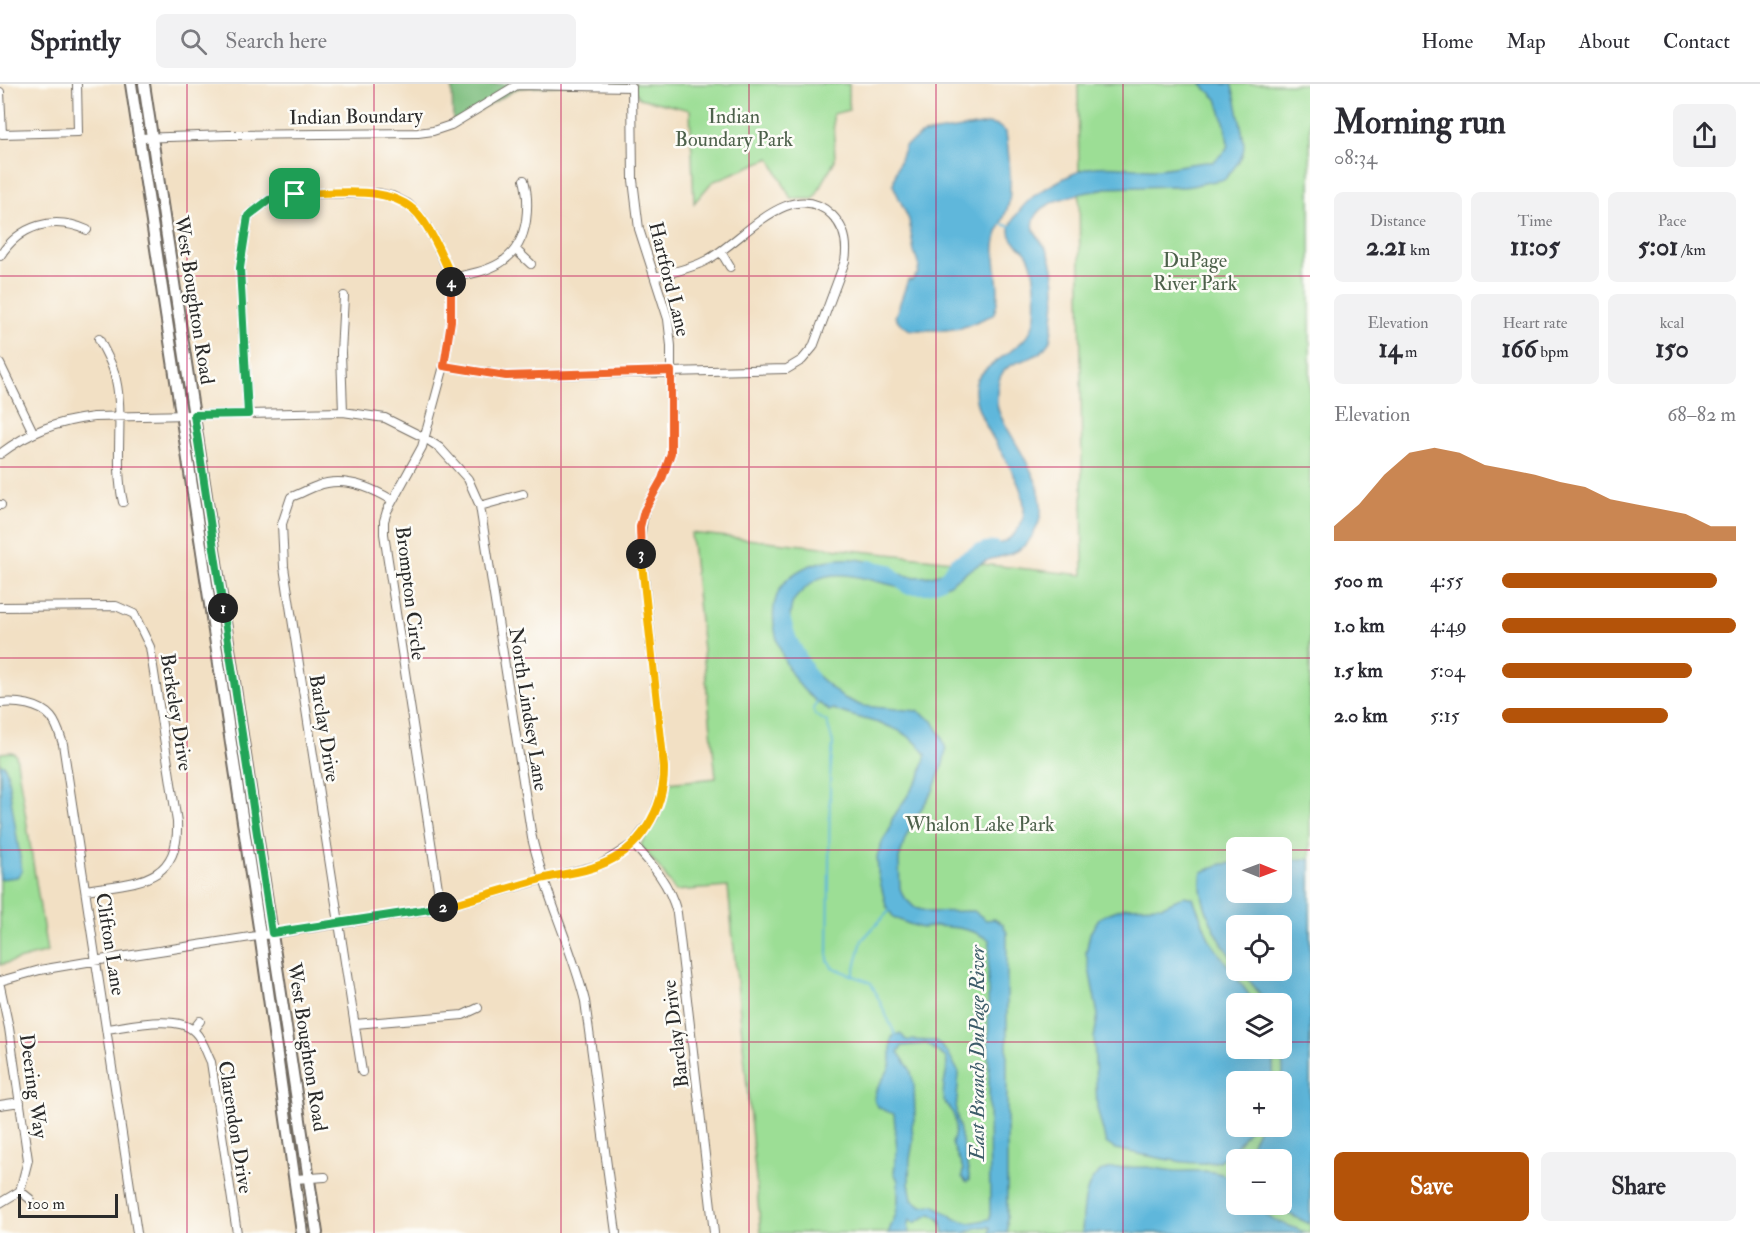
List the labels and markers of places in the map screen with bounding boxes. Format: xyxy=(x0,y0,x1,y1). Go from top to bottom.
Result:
pin xyxy=(269,168,320,219)
pin: 4 xyxy=(436,267,466,297)
pin: 3 xyxy=(626,539,656,569)
pin: 1 xyxy=(208,593,238,623)
pin: 2 xyxy=(428,892,458,922)

